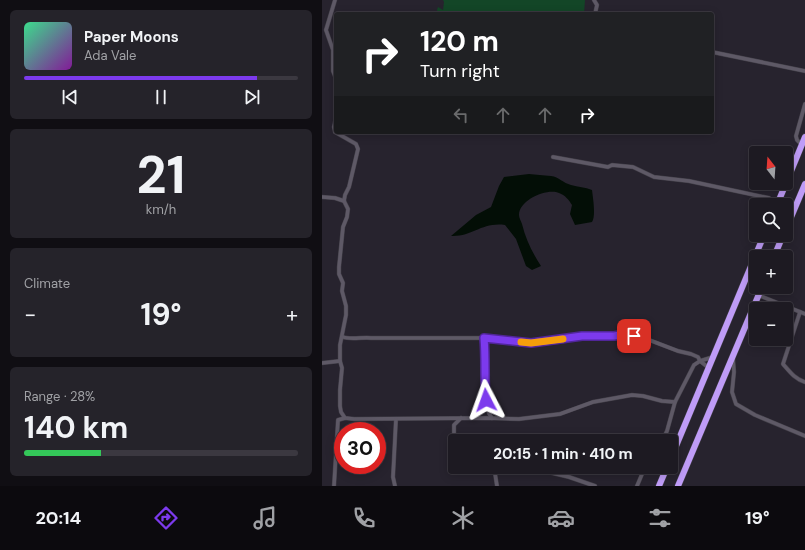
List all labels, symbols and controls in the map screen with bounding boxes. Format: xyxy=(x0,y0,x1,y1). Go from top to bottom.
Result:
text: 120 m xyxy=(420,23,499,60)
text: Paper Moons xyxy=(84,27,179,47)
icon: right xyxy=(354,28,406,80)
text: Ada Vale xyxy=(84,47,136,64)
text: Turn right xyxy=(420,59,500,83)
icon: previous xyxy=(59,86,81,108)
icon: pause xyxy=(150,86,172,108)
icon: next xyxy=(241,86,263,108)
icon: left xyxy=(450,104,472,126)
icon: ahead xyxy=(492,104,514,126)
icon: ahead xyxy=(534,104,556,126)
icon: right xyxy=(576,104,598,126)
text: 21 xyxy=(137,141,185,209)
north arrow xyxy=(749,146,793,190)
map controls xyxy=(749,146,793,346)
button: search xyxy=(749,198,793,242)
text: km/h xyxy=(146,201,176,218)
button: + xyxy=(749,250,793,294)
text: Climate xyxy=(24,275,70,292)
text: 19° xyxy=(141,295,181,334)
text: − xyxy=(24,300,36,329)
text: + xyxy=(286,300,298,329)
button: − xyxy=(749,302,793,346)
pin xyxy=(617,319,651,353)
icon: arrive xyxy=(623,325,645,347)
position arrow xyxy=(465,379,507,421)
text: Range · 28% xyxy=(24,388,95,405)
text: 140 km xyxy=(24,408,128,447)
speed limit sign: 30 xyxy=(334,422,386,474)
text: 20:15 · 1 min · 410 m xyxy=(493,444,633,464)
icon: directions xyxy=(152,504,180,532)
icon: music xyxy=(251,504,279,532)
icon: phone xyxy=(350,504,378,532)
icon: climate xyxy=(449,504,477,532)
icon: car xyxy=(547,504,575,532)
icon: filters xyxy=(646,504,674,532)
text: 20:14 xyxy=(35,506,81,530)
text: 19° xyxy=(745,506,770,530)

